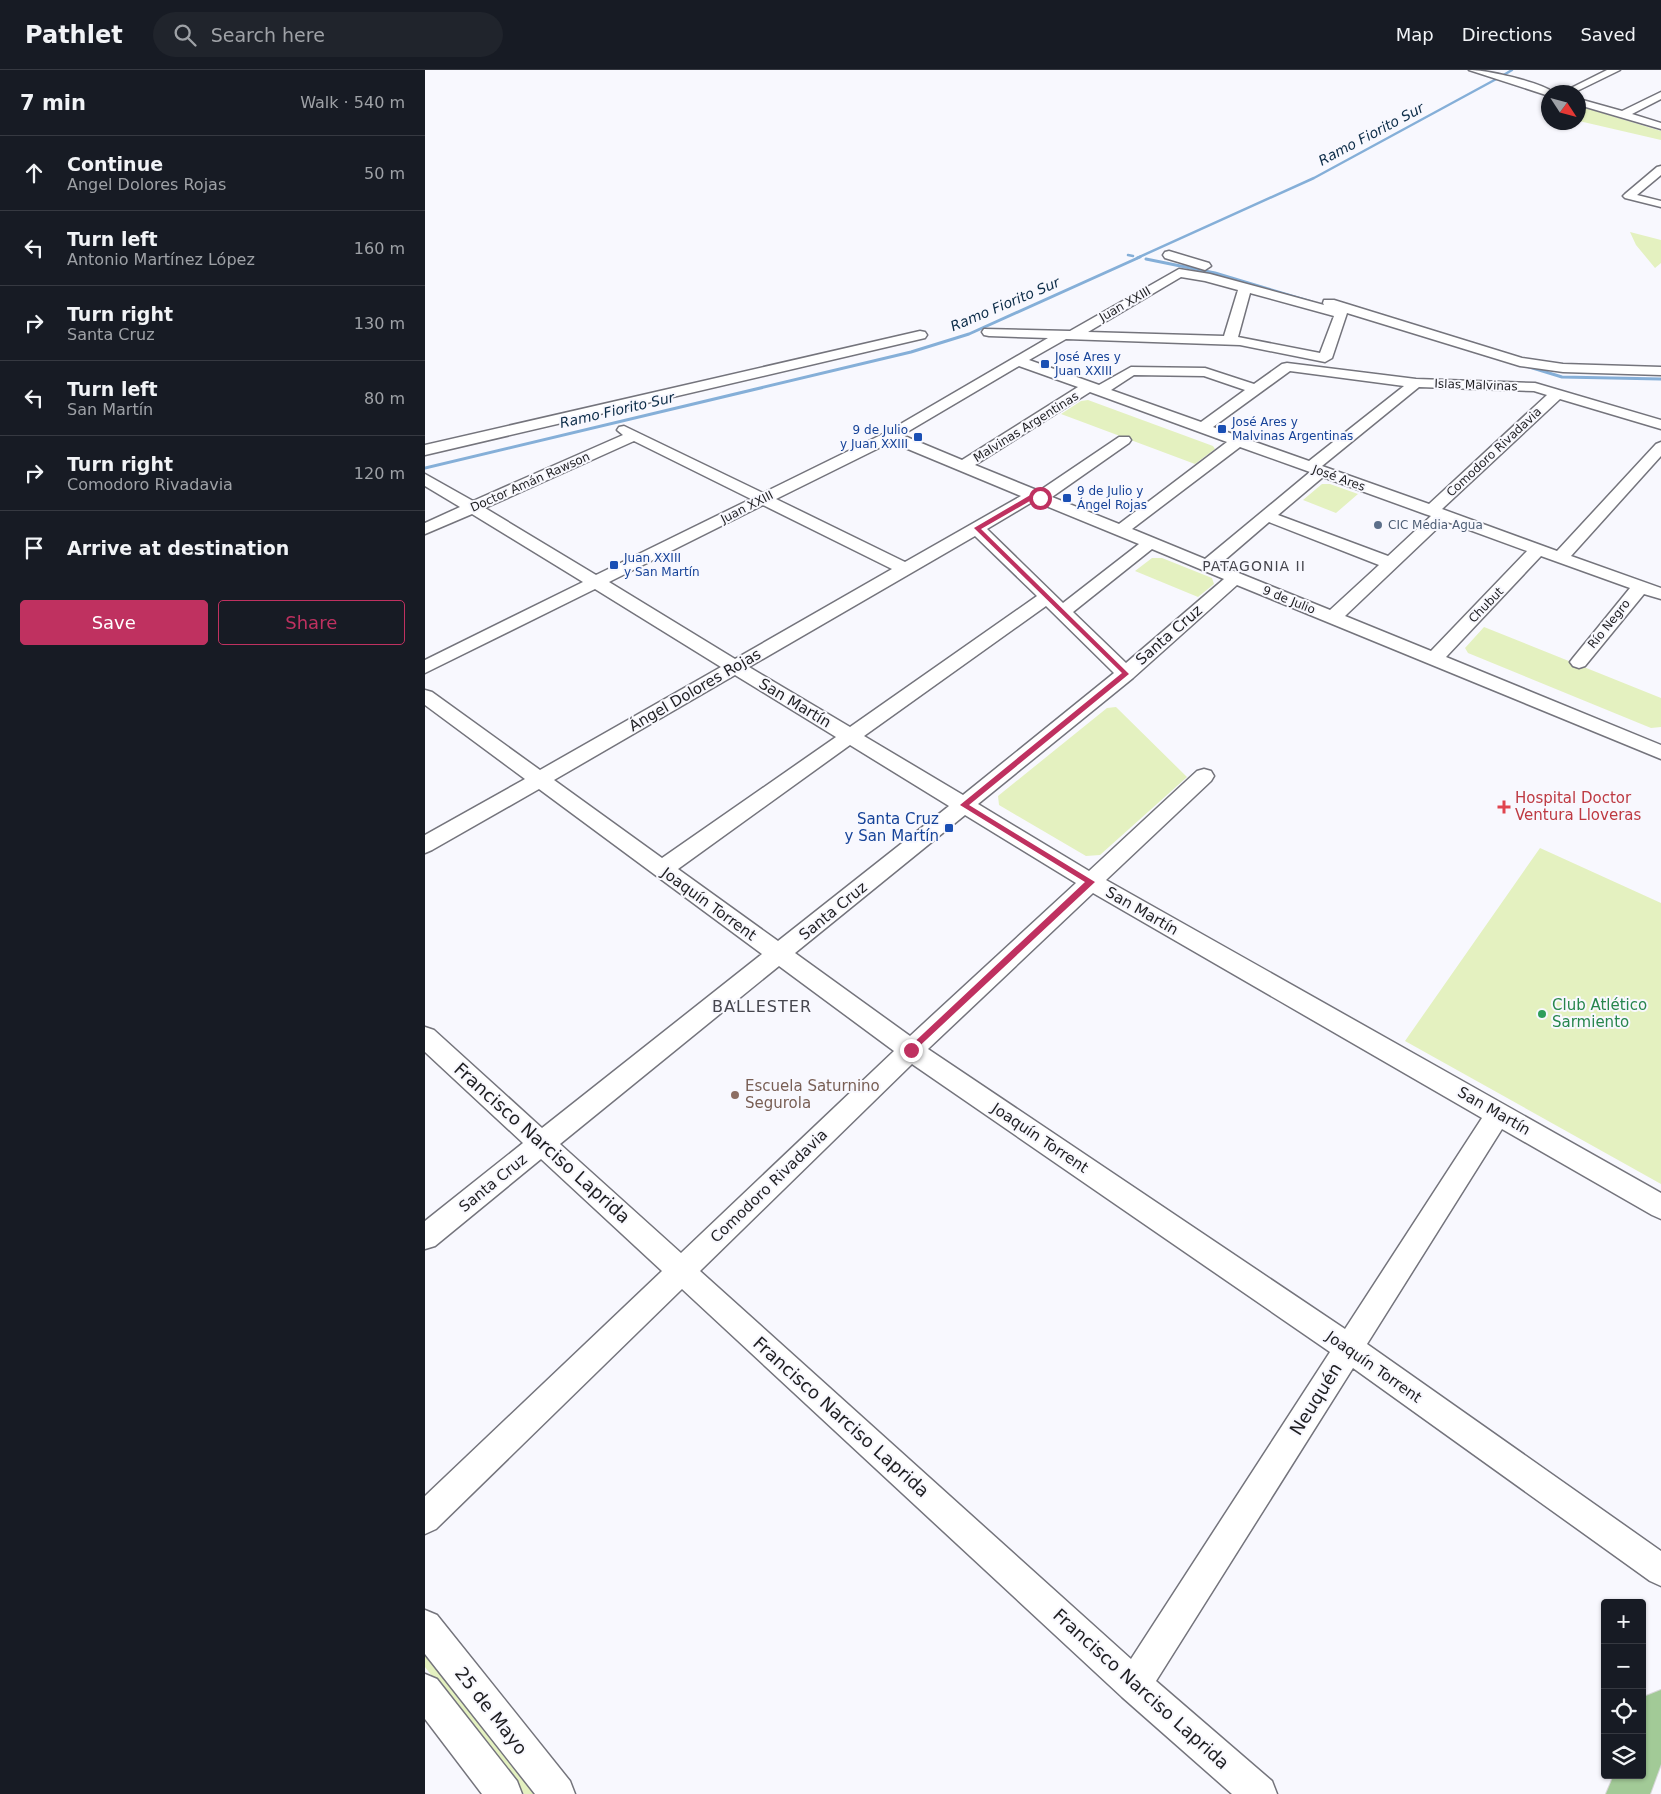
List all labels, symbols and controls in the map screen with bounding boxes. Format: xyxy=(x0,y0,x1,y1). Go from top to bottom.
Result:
search box xyxy=(153,12,503,57)
text: Pathlet xyxy=(25,21,123,49)
icon: search xyxy=(171,21,199,49)
text: Search here xyxy=(211,24,325,46)
text: Map xyxy=(1396,24,1434,45)
text: Directions xyxy=(1462,24,1552,45)
text: Saved xyxy=(1580,24,1636,45)
north arrow xyxy=(1541,85,1586,130)
text: 7 min xyxy=(20,91,86,115)
text: Walk · 540 m xyxy=(300,93,405,112)
water label: Ramo Fiorito Sur xyxy=(1316,99,1428,169)
text: Continue xyxy=(67,153,163,175)
icon: ahead xyxy=(20,159,48,187)
text: 50 m xyxy=(364,164,405,183)
text: Angel Dolores Rojas xyxy=(67,175,226,194)
text: Turn left xyxy=(67,228,158,250)
icon: left xyxy=(20,234,48,262)
text: 160 m xyxy=(354,239,405,258)
text: Antonio Martínez López xyxy=(67,250,255,269)
water label: Ramo Fiorito Sur xyxy=(948,273,1063,334)
street label: Juan XXIII xyxy=(1096,284,1153,325)
text: Turn right xyxy=(67,303,173,325)
icon: right xyxy=(20,309,48,337)
text: 130 m xyxy=(354,314,405,333)
text: Santa Cruz xyxy=(67,325,155,344)
place label: José Ares y Juan XXIII xyxy=(1054,350,1121,378)
marker: José Ares y Juan XXIII xyxy=(1039,358,1051,370)
street label: Islas Malvinas xyxy=(1434,377,1518,393)
text: Turn left xyxy=(67,378,158,400)
icon: left xyxy=(20,384,48,412)
text: 80 m xyxy=(364,389,405,408)
water label: Ramo Fiorito Sur xyxy=(558,389,677,431)
street label: Malvinas Argentinas xyxy=(971,389,1081,465)
text: San Martín xyxy=(67,400,153,419)
street label: Comodoro Rivadavia xyxy=(1444,404,1544,500)
place label: José Ares y Malvinas Argentinas xyxy=(1231,415,1353,443)
place label: 9 de Julio y Juan XXIII xyxy=(840,423,908,451)
marker: José Ares y Malvinas Argentinas xyxy=(1216,423,1228,435)
marker: 9 de Julio y Juan XXIII xyxy=(912,431,924,443)
street label: Doctor Amán Rawson xyxy=(468,449,592,515)
text: Turn right xyxy=(67,453,173,475)
icon: right xyxy=(20,459,48,487)
street label: José Ares xyxy=(1310,462,1367,494)
text: 120 m xyxy=(354,464,405,483)
text: Comodoro Rivadavia xyxy=(67,475,233,494)
place label: 9 de Julio y Ángel Rojas xyxy=(1077,484,1147,512)
route start xyxy=(1029,487,1052,510)
street label: Juan XXIII xyxy=(718,488,776,527)
marker: 9 de Julio y Ángel Rojas xyxy=(1061,492,1073,504)
place label: CIC Media Agua xyxy=(1388,518,1483,532)
marker: CIC Media Agua xyxy=(1372,519,1384,531)
icon: arrive xyxy=(20,534,48,562)
text: Arrive at destination xyxy=(67,537,289,559)
place label: Juan XXIII y San Martín xyxy=(623,551,700,579)
district label: PATAGONIA II xyxy=(1202,558,1306,574)
marker: Juan XXIII y San Martín xyxy=(608,559,620,571)
street label: 9 de Julio xyxy=(1261,583,1317,617)
street label: Chubut xyxy=(1466,584,1506,626)
street label: Río Negro xyxy=(1585,597,1633,651)
button: Save xyxy=(20,600,208,645)
button: Share xyxy=(218,600,405,645)
street label: Santa Cruz xyxy=(1132,601,1206,669)
street label: Ángel Dolores Rojas xyxy=(625,644,764,735)
street label: San Martín xyxy=(756,674,834,732)
place label: Hospital Doctor Ventura Lloveras xyxy=(1515,789,1642,824)
marker: Hospital Doctor Ventura Lloveras xyxy=(1497,800,1511,814)
place label: Santa Cruz y San Martín xyxy=(845,810,939,845)
marker: Santa Cruz y San Martín xyxy=(943,822,955,834)
street label: Joaquín Torrent xyxy=(657,863,760,944)
street label: Santa Cruz xyxy=(795,878,871,944)
street label: San Martín xyxy=(1102,883,1182,939)
place label: Club Atlético Sarmiento xyxy=(1552,996,1647,1031)
district label: BALLESTER xyxy=(712,997,812,1016)
marker: Club Atlético Sarmiento xyxy=(1536,1008,1548,1020)
route end xyxy=(900,1039,923,1062)
street label: Francisco Narciso Laprida xyxy=(450,1058,635,1227)
place label: Escuela Saturnino Segurola xyxy=(745,1077,880,1112)
street label: San Martín xyxy=(1454,1083,1534,1139)
marker: Escuela Saturnino Segurola xyxy=(729,1089,741,1101)
street label: Joaquín Torrent xyxy=(988,1099,1092,1177)
street label: Comodoro Rivadavia xyxy=(707,1126,831,1246)
street label: Santa Cruz xyxy=(455,1150,531,1216)
street label: Joaquín Torrent xyxy=(1322,1327,1425,1407)
street label: Francisco Narciso Laprida xyxy=(749,1332,934,1501)
street label: Neuquén xyxy=(1285,1359,1346,1439)
map controls xyxy=(1601,1599,1646,1779)
button: + xyxy=(1601,1599,1646,1644)
street label: Francisco Narciso Laprida xyxy=(1049,1604,1234,1773)
button: − xyxy=(1601,1644,1646,1689)
street label: 25 de Mayo xyxy=(451,1663,532,1759)
button: locate xyxy=(1601,1689,1646,1734)
button: layers xyxy=(1601,1734,1646,1779)

